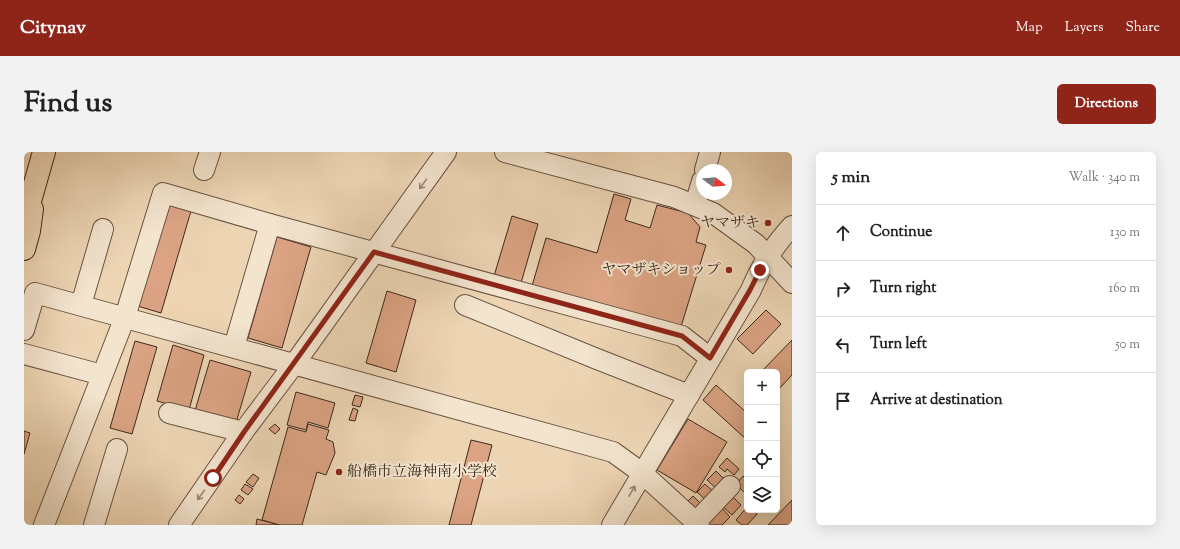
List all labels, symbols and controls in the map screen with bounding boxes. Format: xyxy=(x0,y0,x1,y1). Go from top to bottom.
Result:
text: Citynav xyxy=(20,15,86,42)
text: Map xyxy=(1016,18,1043,38)
text: Layers xyxy=(1065,18,1103,38)
text: Share xyxy=(1125,18,1160,38)
text: Find us xyxy=(24,84,112,124)
button: Directions xyxy=(1057,84,1156,124)
north arrow xyxy=(696,164,732,200)
text: 5 min xyxy=(832,166,870,190)
text: Walk · 340 m xyxy=(1069,169,1140,187)
one-way arrow xyxy=(419,178,427,189)
place label: ヤマザキ xyxy=(700,213,760,234)
marker: ヤマザキ xyxy=(763,218,773,228)
icon: ahead xyxy=(832,222,854,244)
text: Continue xyxy=(870,222,932,243)
text: 130 m xyxy=(1110,224,1140,242)
place label: ヤマザキショップ xyxy=(601,260,721,281)
route end xyxy=(751,261,769,279)
marker: ヤマザキショップ xyxy=(724,265,734,275)
icon: right xyxy=(832,278,854,300)
text: Turn right xyxy=(870,278,936,299)
text: 160 m xyxy=(1109,280,1140,298)
icon: left xyxy=(832,334,854,356)
text: Turn left xyxy=(870,334,927,355)
text: 50 m xyxy=(1115,336,1140,354)
map controls xyxy=(744,369,780,513)
button: + xyxy=(744,369,780,405)
icon: arrive xyxy=(832,390,854,412)
text: Arrive at destination xyxy=(870,390,1003,411)
button: − xyxy=(744,405,780,441)
button: locate xyxy=(744,441,780,477)
place label: 船橋市立海神南小学校 xyxy=(347,462,497,483)
marker: 船橋市立海神南小学校 xyxy=(334,467,344,477)
route start xyxy=(204,469,222,487)
button: layers xyxy=(744,477,780,513)
one-way arrow xyxy=(628,485,636,497)
one-way arrow xyxy=(197,489,205,500)

